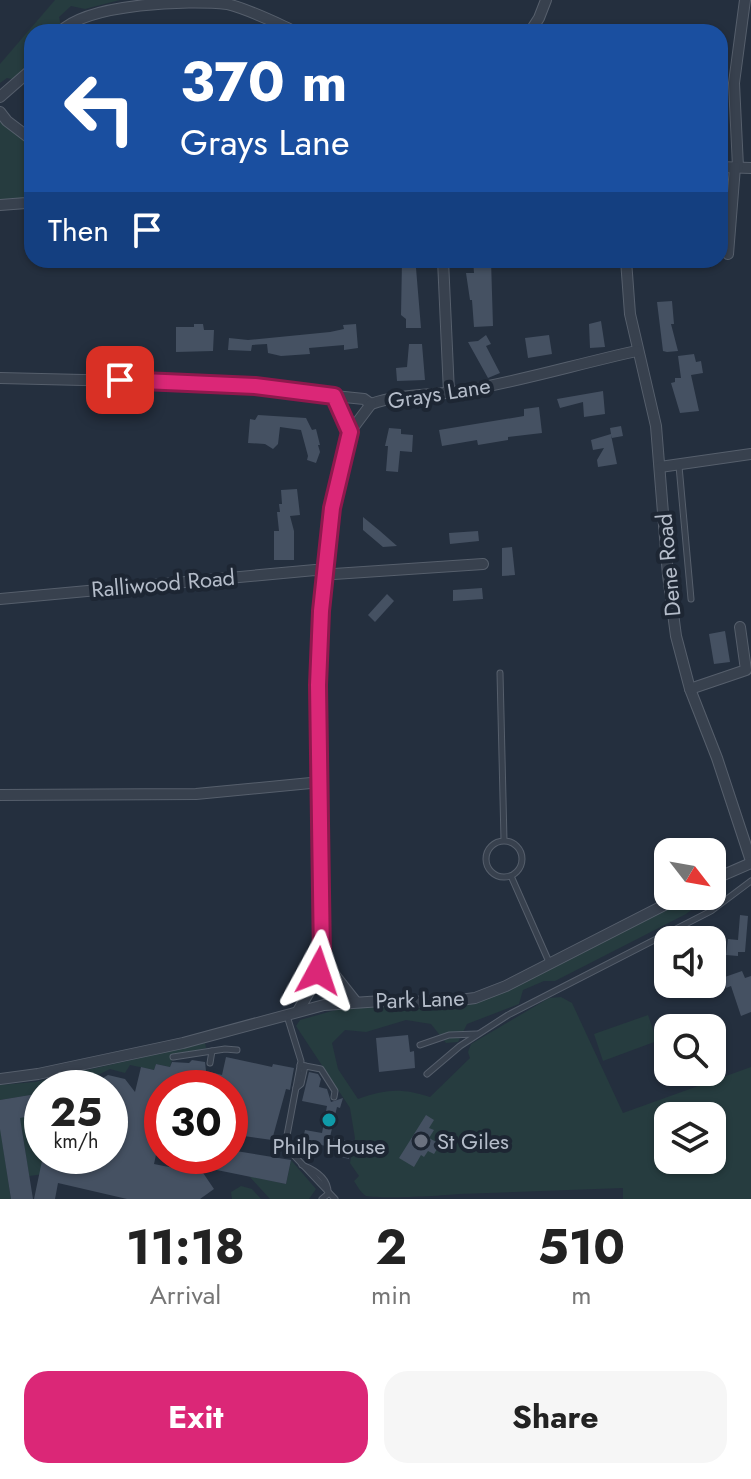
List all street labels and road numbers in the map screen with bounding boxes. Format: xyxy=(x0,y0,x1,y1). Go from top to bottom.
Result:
street label: Grays Lane xyxy=(385,369,493,417)
street label: Dene Road xyxy=(648,512,688,618)
street label: Ralliwood Road xyxy=(90,561,236,605)
street label: Park Lane xyxy=(375,981,465,1017)

